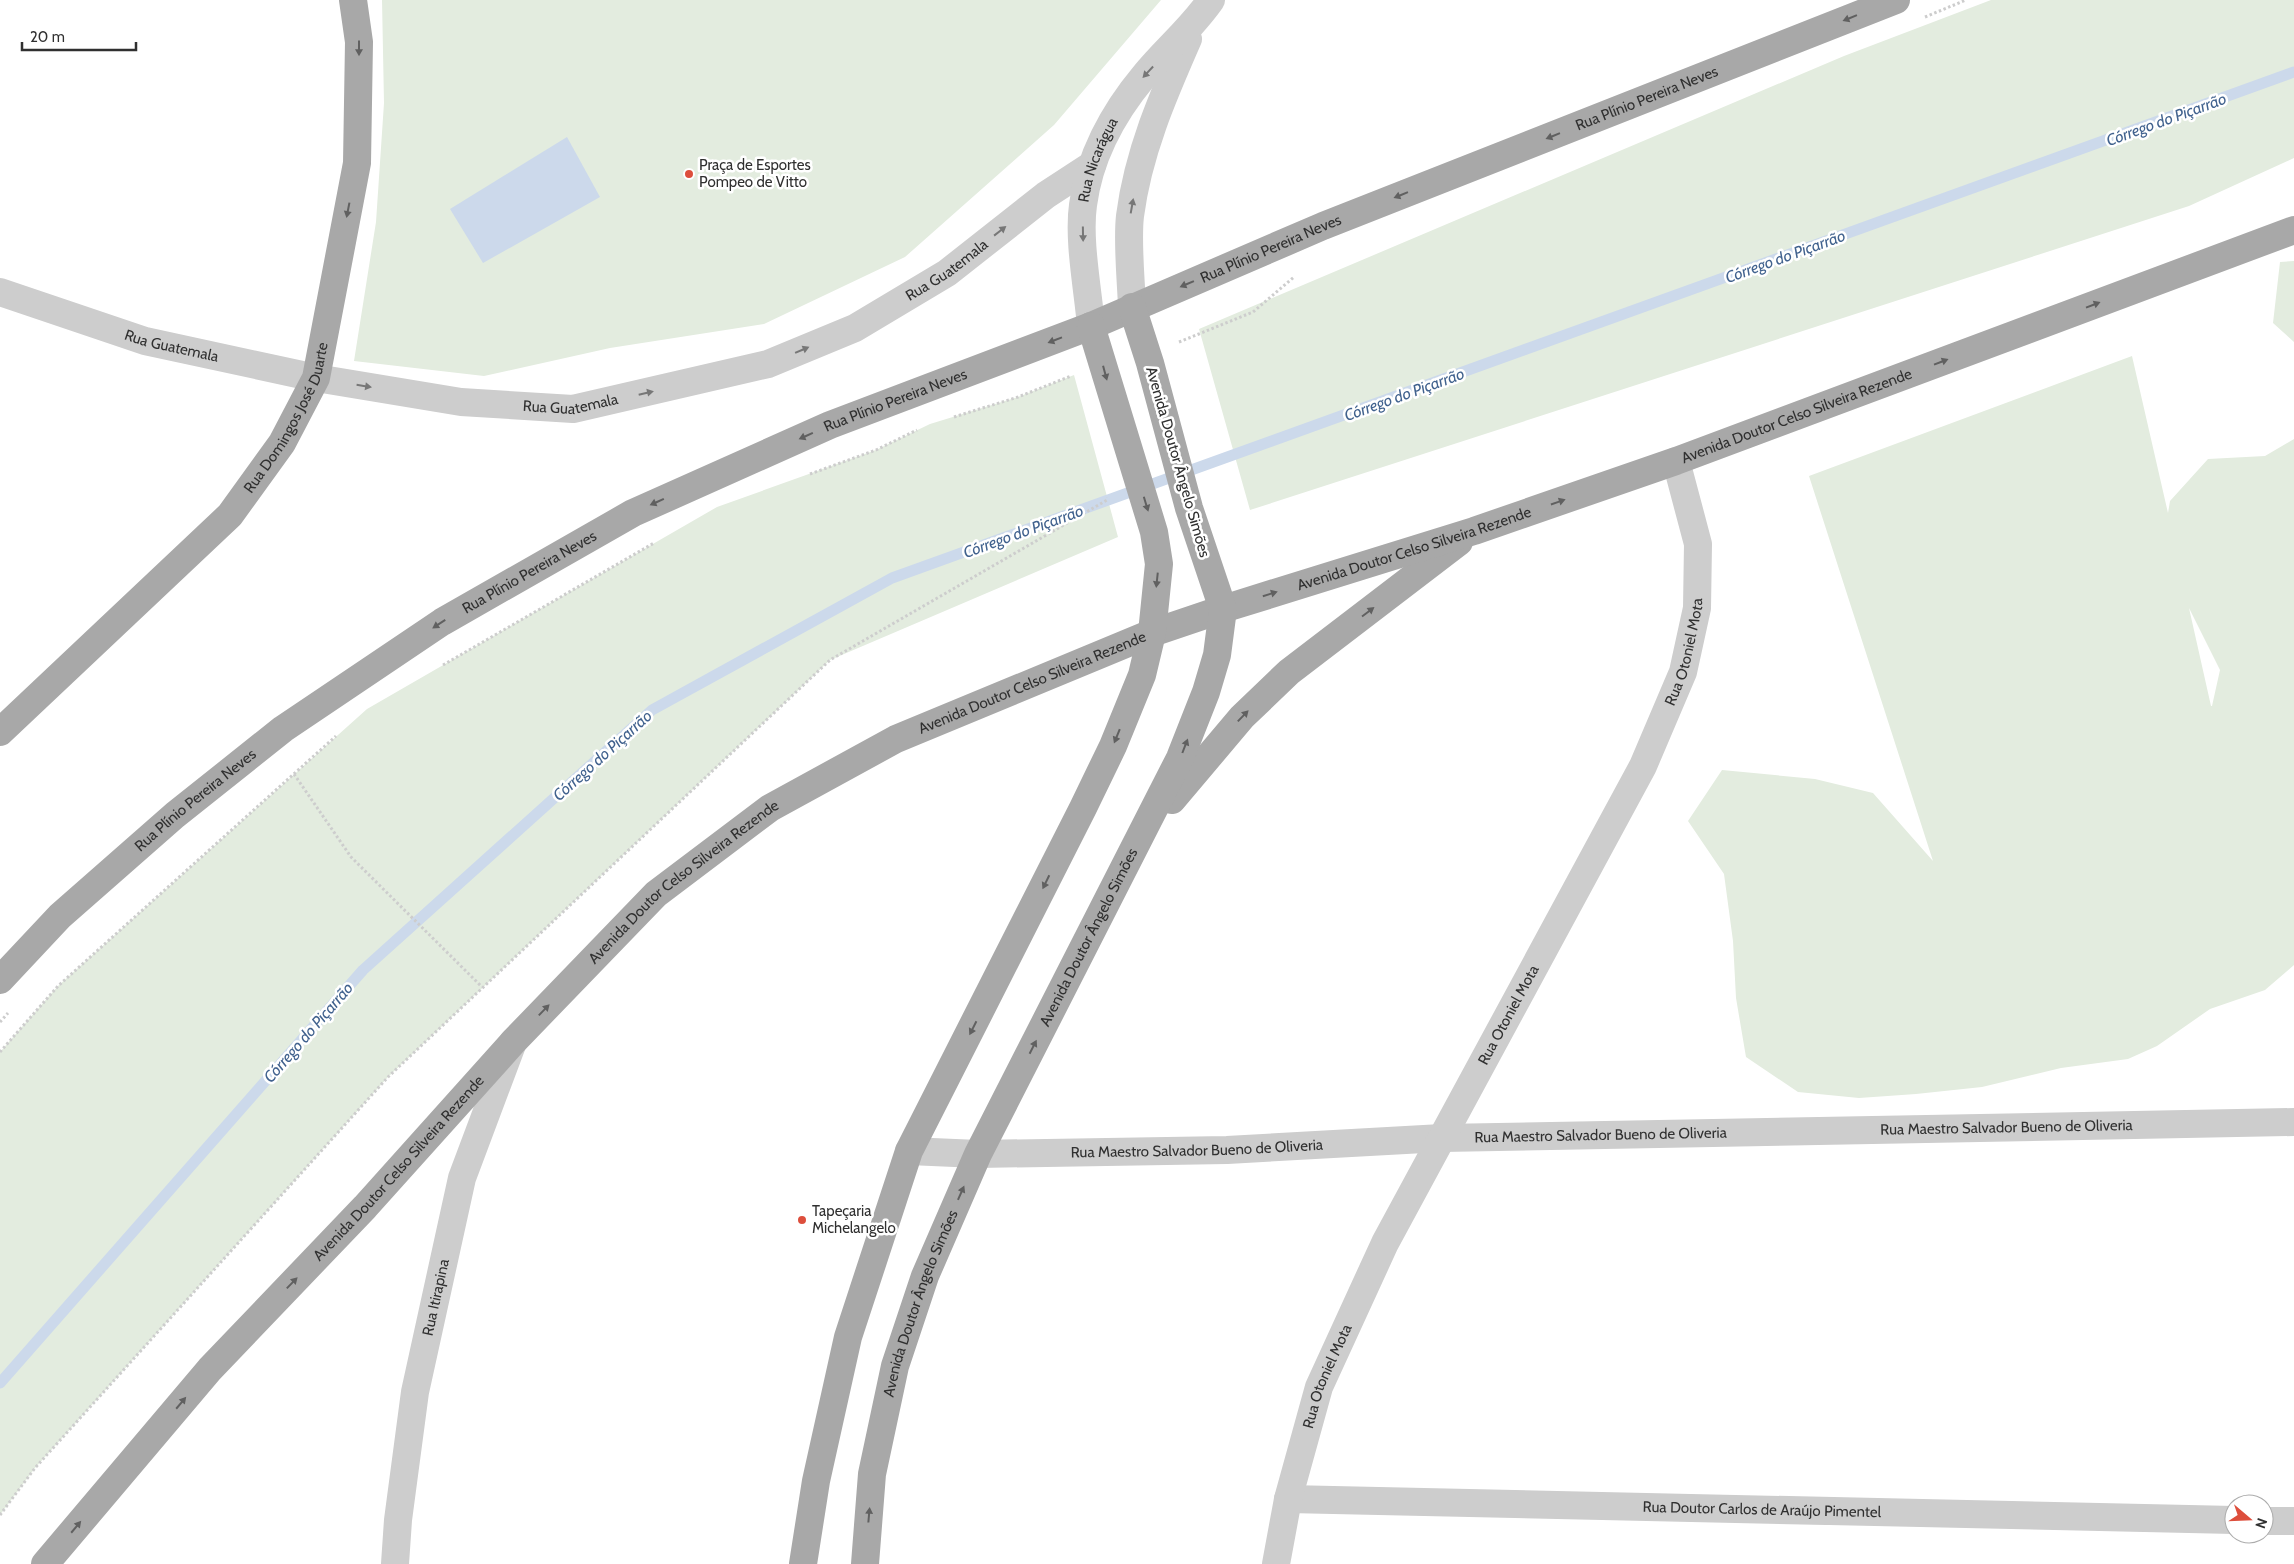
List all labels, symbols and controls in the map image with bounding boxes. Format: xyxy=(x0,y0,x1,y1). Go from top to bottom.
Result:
one-way arrow xyxy=(1842,14,1857,22)
scale bar xyxy=(22,20,136,52)
text: 20 m xyxy=(30,28,65,46)
one-way arrow xyxy=(355,41,363,57)
street label: Rua Plínio Pereira Neves xyxy=(1573,62,1721,134)
one-way arrow xyxy=(1142,65,1154,77)
water label: Córrego do Piçarrão xyxy=(2104,89,2229,150)
street label: Rua Nicarágua xyxy=(1074,114,1122,204)
one-way arrow xyxy=(1545,132,1560,140)
place label: Praça de Esportes Pompeo de Vitto xyxy=(699,156,811,191)
marker: Praça de Esportes Pompeo de Vitto xyxy=(683,168,695,180)
one-way arrow xyxy=(1394,192,1409,200)
one-way arrow xyxy=(1128,197,1136,213)
one-way arrow xyxy=(343,202,351,218)
street label: Rua Plínio Pereira Neves xyxy=(1198,211,1344,287)
one-way arrow xyxy=(993,225,1006,236)
one-way arrow xyxy=(1079,226,1087,242)
water label: Córrego do Piçarrão xyxy=(1723,226,1848,287)
street label: Rua Guatemala xyxy=(902,235,992,305)
one-way arrow xyxy=(1179,281,1194,288)
one-way arrow xyxy=(2086,301,2101,309)
street label: Rua Guatemala xyxy=(122,326,221,366)
one-way arrow xyxy=(1047,336,1062,344)
street label: Rua Domingos José Duarte xyxy=(240,341,332,497)
one-way arrow xyxy=(795,345,809,353)
one-way arrow xyxy=(1933,358,1948,365)
street label: Avenida Doutor Ângelo Simões xyxy=(1142,364,1215,559)
water label: Córrego do Piçarrão xyxy=(1342,364,1467,425)
street label: Rua Plínio Pereira Neves xyxy=(821,365,969,436)
one-way arrow xyxy=(1101,365,1109,380)
street label: Avenida Doutor Celso Silveira Rezende xyxy=(1679,365,1915,467)
one-way arrow xyxy=(356,383,372,391)
one-way arrow xyxy=(638,389,653,397)
street label: Rua Guatemala xyxy=(522,390,620,418)
one-way arrow xyxy=(799,433,813,441)
one-way arrow xyxy=(1143,497,1151,512)
one-way arrow xyxy=(650,498,664,506)
one-way arrow xyxy=(1551,498,1566,506)
water label: Córrego do Piçarrão xyxy=(961,501,1086,562)
street label: Avenida Doutor Celso Silveira Rezende xyxy=(1295,503,1534,594)
street label: Rua Plínio Pereira Neves xyxy=(459,527,600,618)
one-way arrow xyxy=(1153,572,1161,588)
one-way arrow xyxy=(1262,590,1277,598)
street label: Rua Otoniel Mota xyxy=(1661,597,1706,708)
one-way arrow xyxy=(1361,607,1375,617)
one-way arrow xyxy=(432,619,446,629)
street label: Avenida Doutor Celso Silveira Rezende xyxy=(916,627,1149,738)
water label: Córrego do Piçarrão xyxy=(549,706,656,805)
one-way arrow xyxy=(1237,710,1249,722)
one-way arrow xyxy=(1113,729,1121,744)
one-way arrow xyxy=(1181,738,1189,753)
street label: Rua Plínio Pereira Neves xyxy=(131,745,260,855)
street label: Avenida Doutor Celso Silveira Rezende xyxy=(585,796,782,967)
street label: Avenida Doutor Ângelo Simões xyxy=(1036,845,1142,1029)
one-way arrow xyxy=(1042,875,1051,890)
street label: Rua Otoniel Mota xyxy=(1474,961,1543,1068)
water label: Córrego do Piçarrão xyxy=(260,978,357,1086)
one-way arrow xyxy=(538,1004,550,1016)
one-way arrow xyxy=(969,1020,977,1035)
one-way arrow xyxy=(1029,1040,1037,1054)
street label: Avenida Doutor Celso Silveira Rezende xyxy=(309,1072,488,1265)
street label: Rua Maestro Salvador Bueno de Oliveria xyxy=(1880,1116,2134,1139)
street label: Rua Maestro Salvador Bueno de Oliveria xyxy=(1474,1124,1728,1146)
street label: Rua Maestro Salvador Bueno de Oliveria xyxy=(1071,1136,1324,1162)
one-way arrow xyxy=(958,1186,966,1200)
place label: Tapeçaria Michelangelo xyxy=(812,1202,896,1237)
street label: Avenida Doutor Ângelo Simões xyxy=(880,1207,962,1399)
marker: Tapeçaria Michelangelo xyxy=(796,1214,808,1226)
street label: Rua Itirapina xyxy=(419,1257,453,1338)
one-way arrow xyxy=(285,1278,297,1290)
street label: Rua Otoniel Mota xyxy=(1299,1321,1356,1431)
one-way arrow xyxy=(175,1397,187,1409)
north arrow xyxy=(2224,1494,2274,1544)
street label: Rua Doutor Carlos de Araújo Pimentel xyxy=(1643,1498,1882,1521)
one-way arrow xyxy=(865,1507,873,1523)
text: N xyxy=(2251,1516,2271,1531)
one-way arrow xyxy=(71,1520,82,1533)

